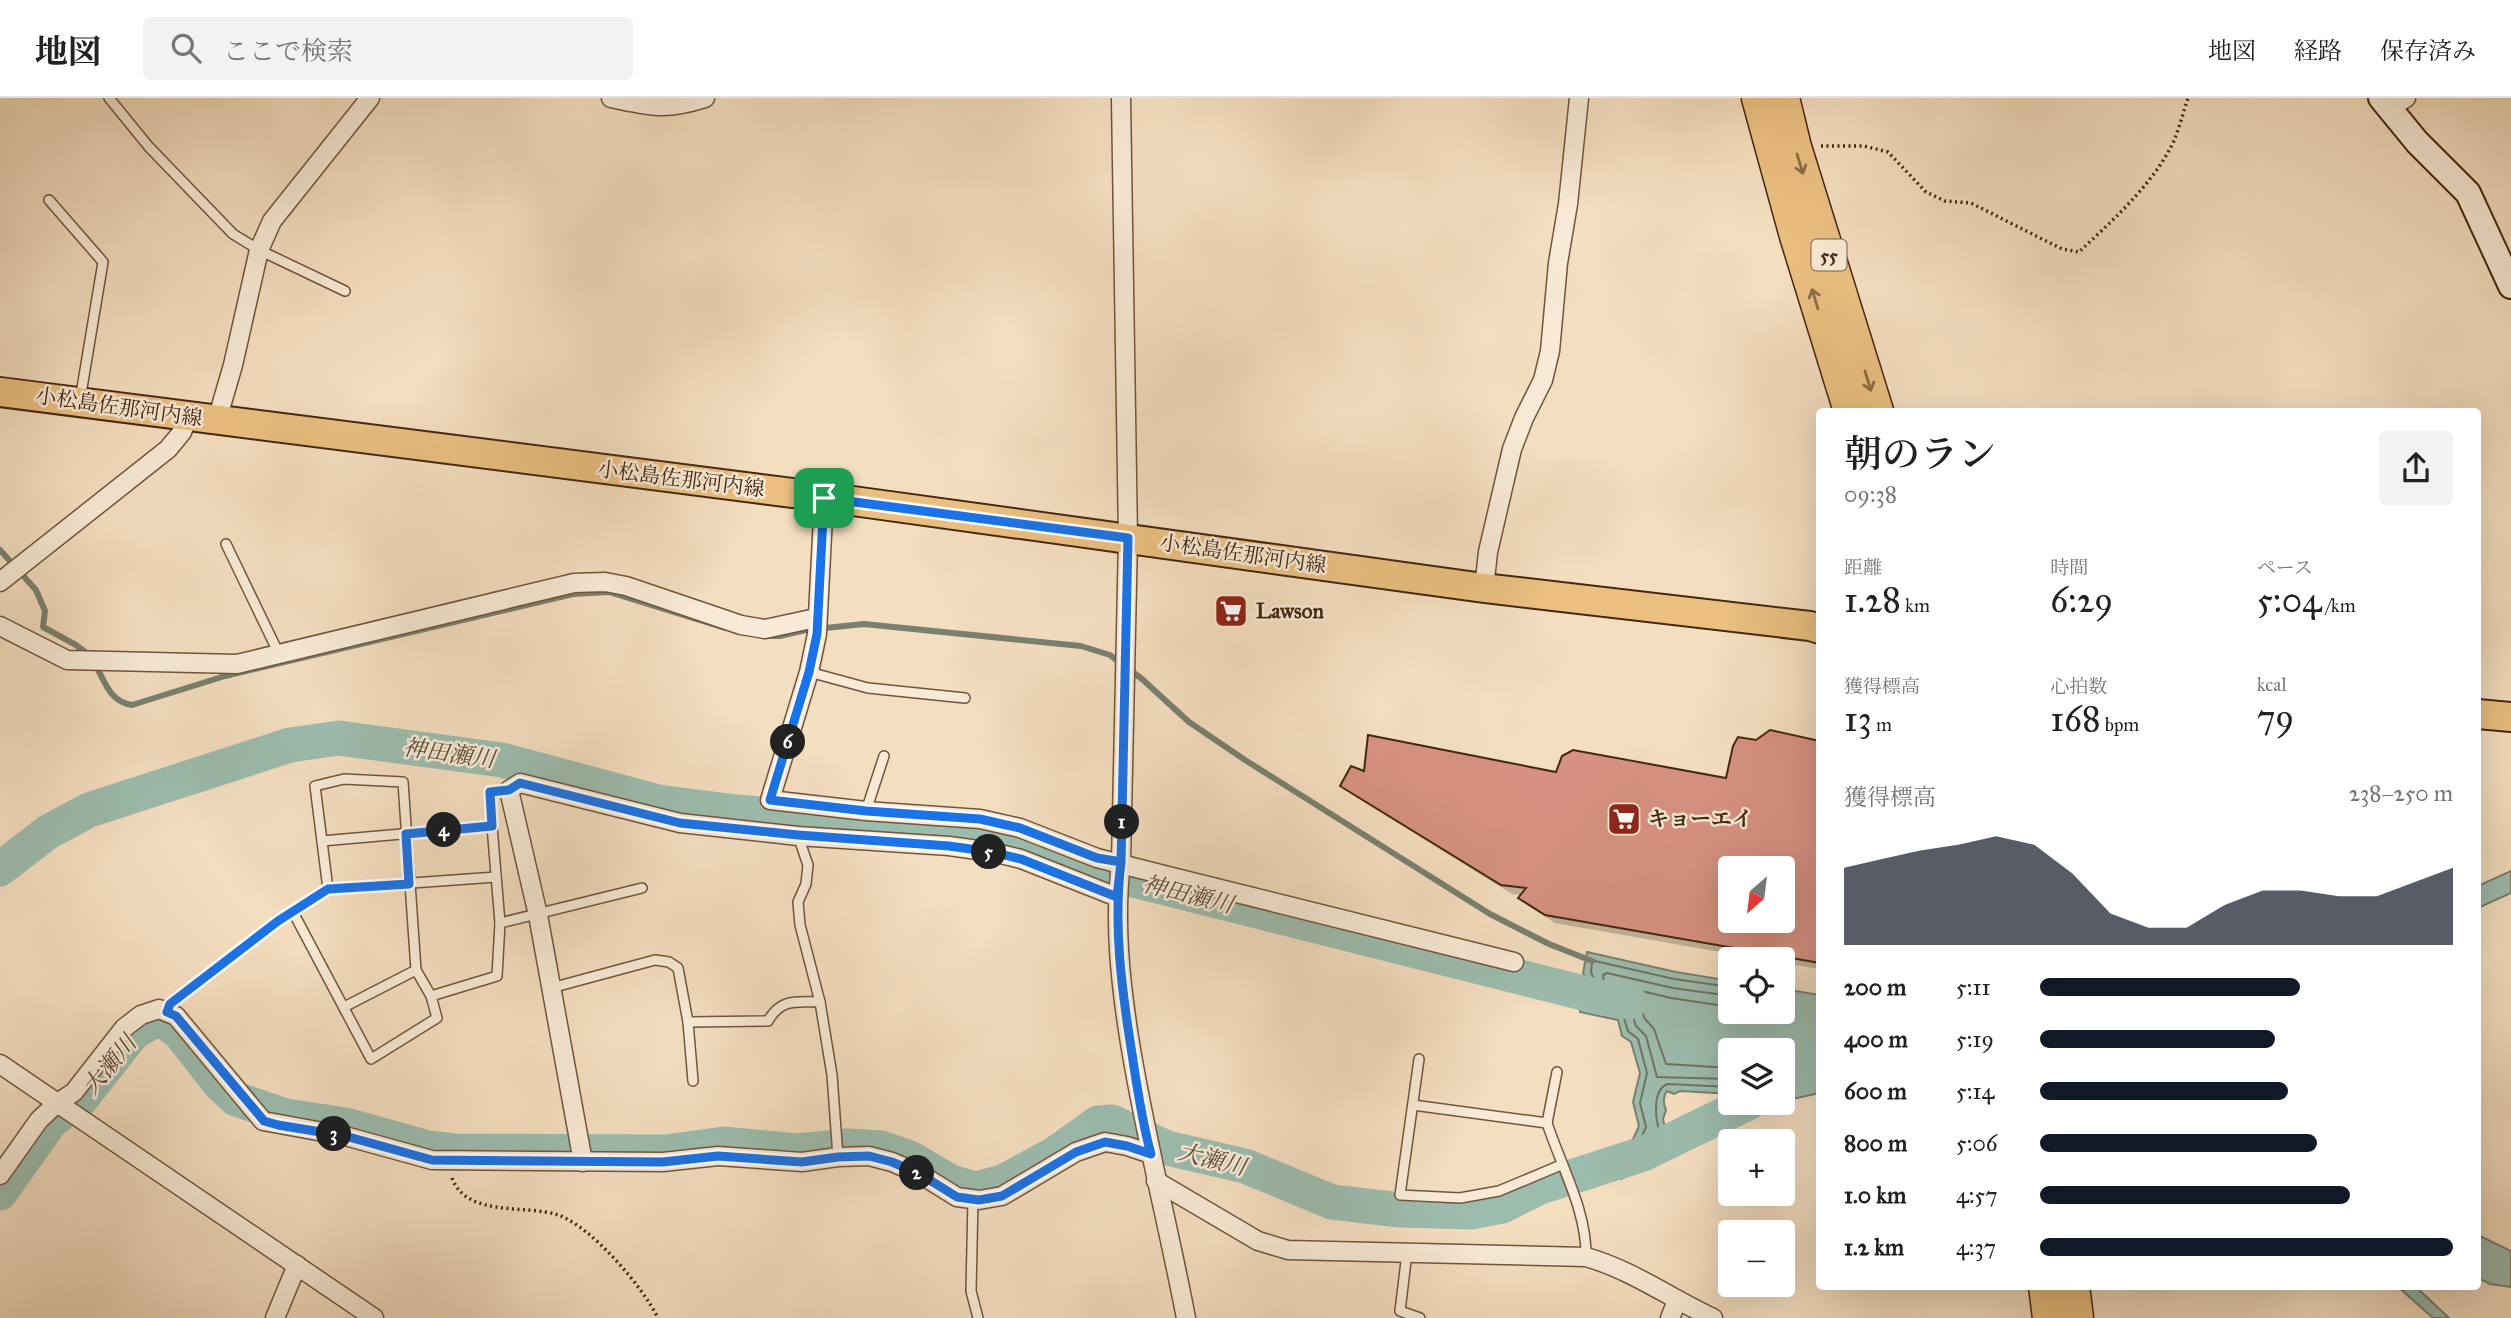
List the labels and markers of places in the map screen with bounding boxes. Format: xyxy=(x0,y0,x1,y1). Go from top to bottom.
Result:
pin xyxy=(794,468,854,528)
supermarket icon: Lawson xyxy=(1212,592,1250,630)
place label: Lawson xyxy=(1256,598,1324,624)
pin: 6 xyxy=(770,724,806,760)
supermarket icon: キョーエイ xyxy=(1605,800,1643,838)
pin: 1 xyxy=(1104,804,1140,840)
place label: キョーエイ xyxy=(1648,806,1753,832)
pin: 4 xyxy=(426,812,462,848)
pin: 5 xyxy=(972,834,1006,870)
pin: 3 xyxy=(316,1116,352,1152)
pin: 2 xyxy=(900,1156,934,1190)

